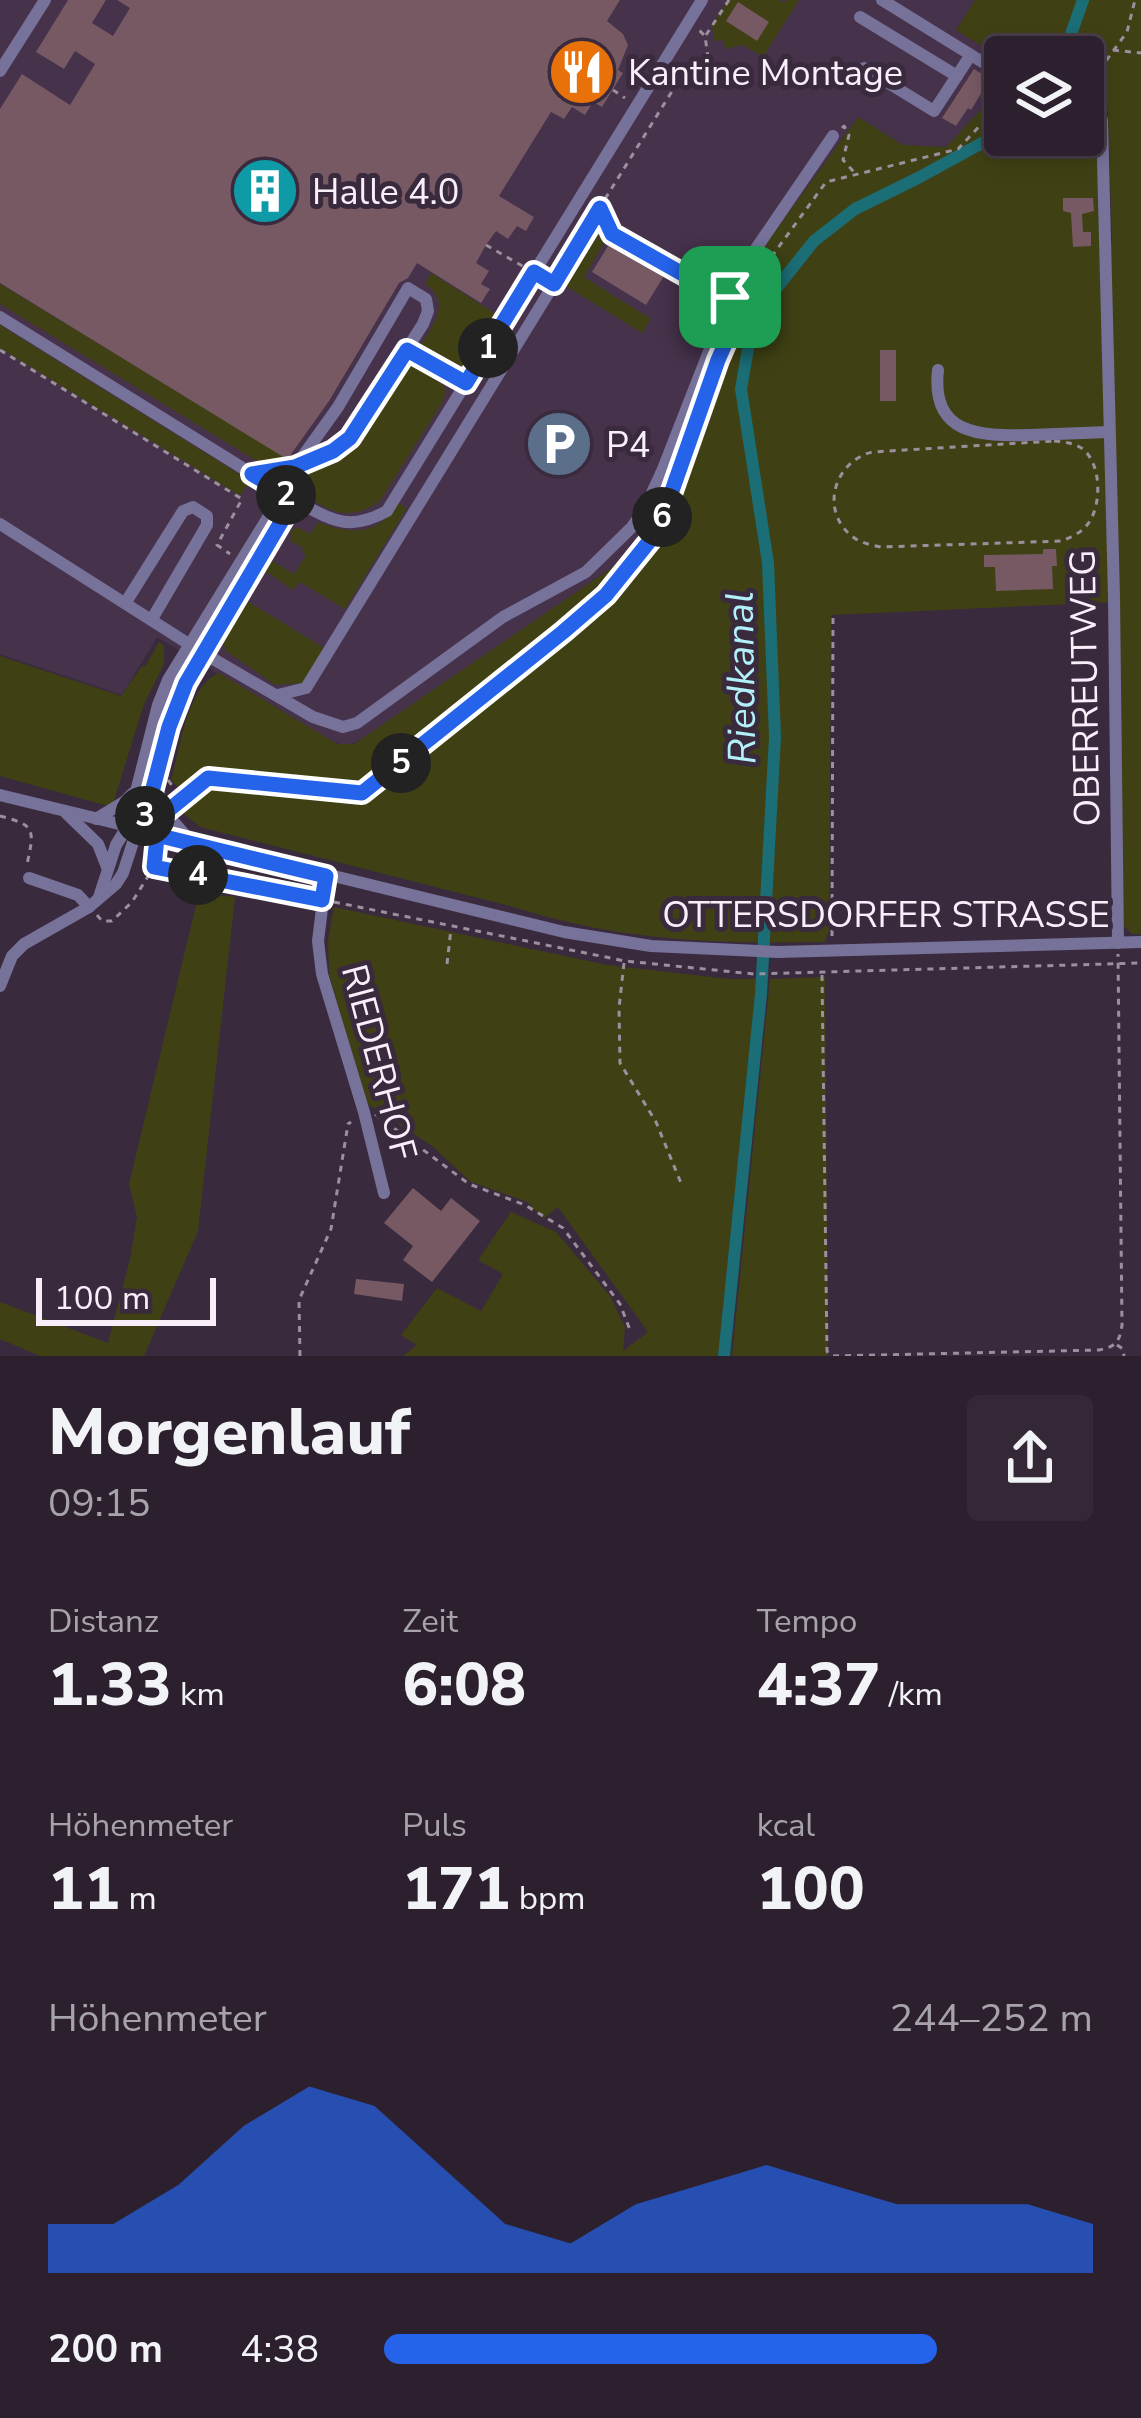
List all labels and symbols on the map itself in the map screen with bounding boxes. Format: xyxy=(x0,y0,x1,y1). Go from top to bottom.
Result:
restaurant icon: Kantine Montage xyxy=(547,37,617,107)
place label: Kantine Montage xyxy=(628,49,903,98)
building icon: Halle 4.0 xyxy=(230,156,300,226)
place label: Halle 4.0 xyxy=(312,168,459,217)
pin xyxy=(679,246,781,348)
pin: 1 xyxy=(458,318,518,378)
parking icon: P4 xyxy=(524,409,594,479)
place label: P4 xyxy=(606,421,650,470)
pin: 2 xyxy=(256,465,316,525)
pin: 6 xyxy=(632,487,692,547)
street label: OBERREUTWEG xyxy=(1059,549,1112,827)
water label: Riedkanal xyxy=(713,591,770,765)
pin: 5 xyxy=(371,733,431,793)
pin: 3 xyxy=(115,786,175,846)
pin: 4 xyxy=(168,845,228,905)
street label: OTTERSDORFER STRASSE xyxy=(662,891,1110,940)
street label: RIEDERHOF xyxy=(329,959,428,1166)
scale bar xyxy=(36,1272,216,1325)

